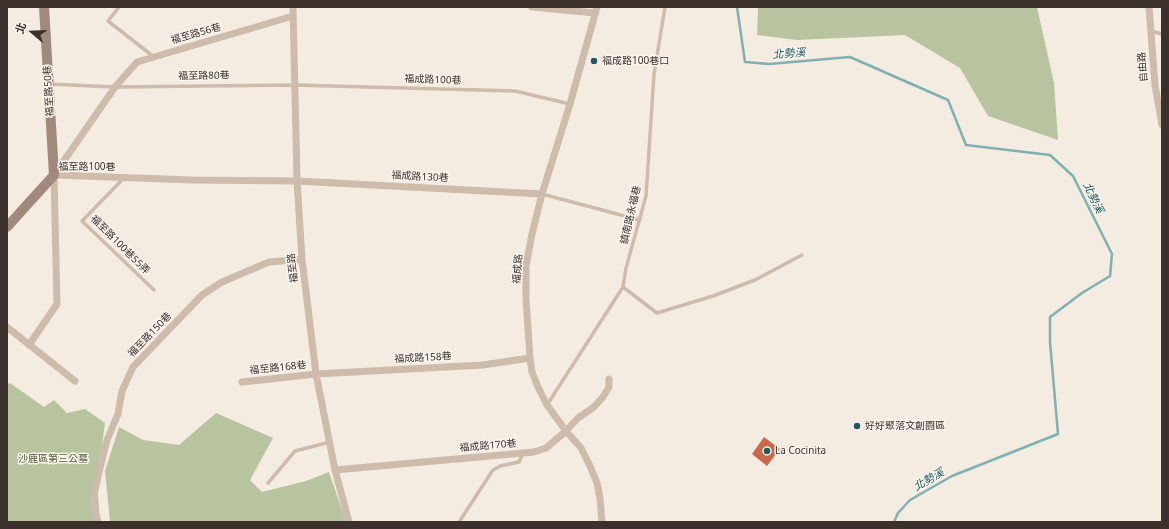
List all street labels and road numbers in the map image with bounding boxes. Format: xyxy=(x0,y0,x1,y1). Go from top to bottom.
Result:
street label: 福至路56巷 xyxy=(170,21,222,47)
street label: 自由路 xyxy=(1136,52,1150,82)
street label: 福至路50巷 xyxy=(42,65,56,117)
street label: 福至路80巷 xyxy=(178,70,230,82)
street label: 福成路100巷 xyxy=(404,73,462,87)
street label: 福至路100巷 xyxy=(58,161,116,173)
street label: 福成路130巷 xyxy=(391,170,449,184)
street label: 鎮南路永福巷 xyxy=(618,184,644,246)
street label: 福至路100巷55弄 xyxy=(88,213,152,277)
street label: 福至路 xyxy=(285,252,301,284)
street label: 福成路 xyxy=(511,254,525,284)
street label: 福至路150巷 xyxy=(126,310,174,360)
street label: 福成路158巷 xyxy=(394,351,452,365)
street label: 福至路168巷 xyxy=(249,359,307,377)
street label: 福成路170巷 xyxy=(459,438,517,454)

